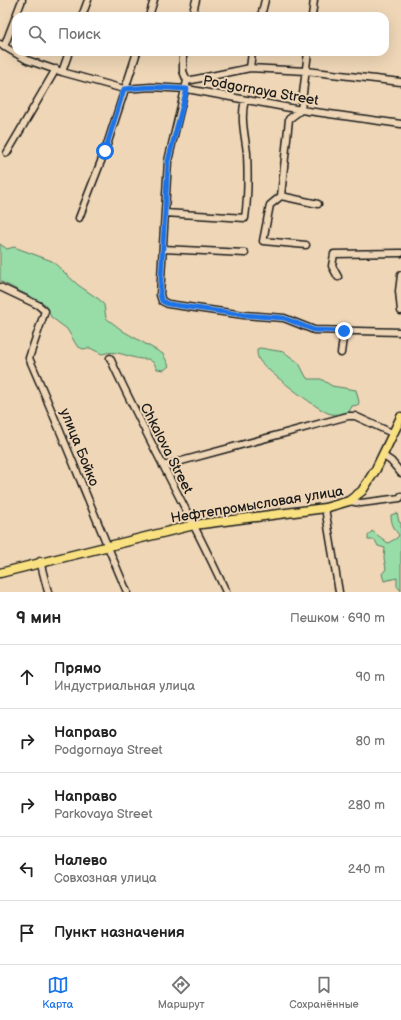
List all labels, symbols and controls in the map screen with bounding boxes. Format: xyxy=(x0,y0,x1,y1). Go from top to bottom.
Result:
search box xyxy=(12,12,389,56)
icon: search xyxy=(26,23,48,45)
text: Поиск xyxy=(58,25,101,44)
street label: Podgornaya Street xyxy=(202,72,321,109)
route start xyxy=(96,142,114,160)
route end xyxy=(335,322,353,340)
street label: Chkalova Street xyxy=(136,400,197,497)
street label: улица Бойко xyxy=(56,406,103,488)
street label: Нефтепромысловая улица xyxy=(170,482,345,527)
text: 9 мин xyxy=(16,608,61,628)
text: Пешком · 690 m xyxy=(290,610,385,626)
text: Прямо xyxy=(54,659,101,678)
icon: ahead xyxy=(16,666,38,688)
text: 90 m xyxy=(356,669,385,685)
text: Индустриальная улица xyxy=(54,678,195,694)
text: Направо xyxy=(54,723,117,742)
icon: right xyxy=(16,730,38,752)
text: 80 m xyxy=(356,733,385,749)
text: Podgornaya Street xyxy=(54,742,163,758)
text: Направо xyxy=(54,787,117,806)
icon: right xyxy=(16,794,38,816)
text: 280 m xyxy=(348,797,385,813)
text: Parkovaya Street xyxy=(54,806,152,822)
text: Налево xyxy=(54,851,107,870)
icon: left xyxy=(16,858,38,880)
text: 240 m xyxy=(348,861,385,877)
text: Совхозная улица xyxy=(54,870,157,886)
icon: arrive xyxy=(16,922,38,944)
text: Пункт назначения xyxy=(54,923,185,942)
tab: Карта xyxy=(42,974,73,1011)
tab: Маршрут xyxy=(158,974,205,1011)
tab: Сохранённые xyxy=(289,974,359,1011)

